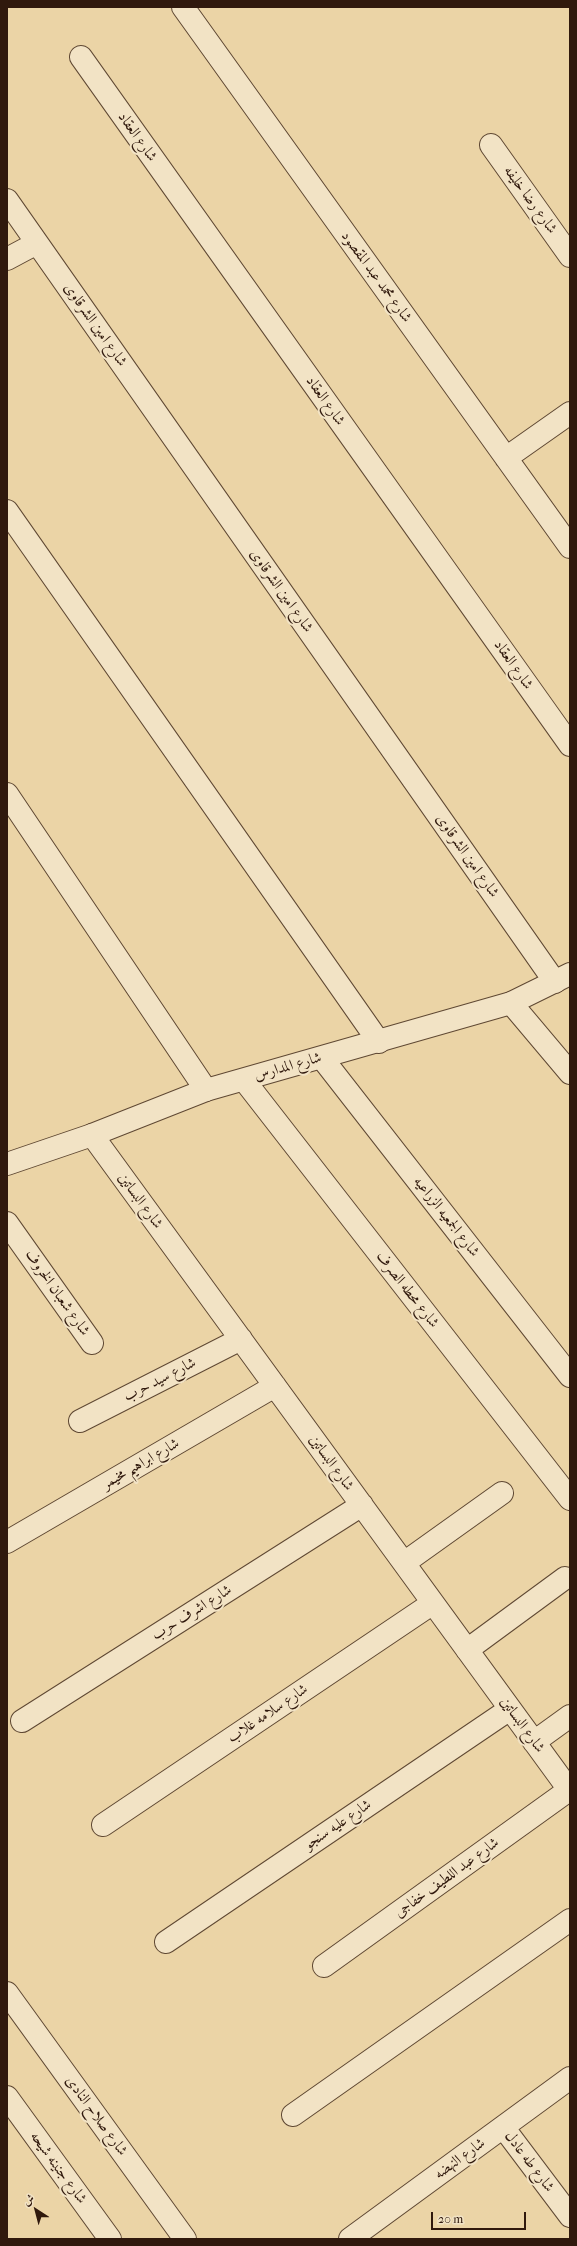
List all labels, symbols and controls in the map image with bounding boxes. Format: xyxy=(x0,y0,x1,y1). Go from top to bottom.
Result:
street label: شارع العقاد xyxy=(113,109,161,165)
street label: شارع رضا خليفه xyxy=(499,163,561,237)
street label: شارع محمد عبد المقصود xyxy=(337,228,415,326)
street label: شارع امين الشرقاوى xyxy=(59,280,131,370)
street label: شارع العقاد xyxy=(301,373,349,429)
street label: شارع امين الشرقاوى xyxy=(245,546,317,636)
street label: شارع العقاد xyxy=(489,637,537,693)
street label: شارع امين الشرقاوى xyxy=(431,811,503,901)
street label: شارع المدارس xyxy=(252,1049,324,1085)
street label: شارع البساتين xyxy=(114,1169,166,1233)
street label: شارع الجمعيه الزراعيه xyxy=(409,1173,483,1261)
street label: شارع شعبان الخروف xyxy=(21,1247,93,1339)
street label: شارع محطه الصرف xyxy=(372,1248,442,1332)
street label: شارع سيد حرب xyxy=(121,1354,199,1406)
street label: شارع البساتين xyxy=(305,1431,357,1495)
street label: شارع ابراهيم مخيمر xyxy=(99,1435,183,1493)
street label: شارع اشرف حرب xyxy=(149,1581,235,1645)
street label: شارع سلامه غلاب xyxy=(224,1681,312,1747)
street label: شارع البساتين xyxy=(496,1693,548,1757)
street label: شارع عليه سنجو xyxy=(301,1796,375,1854)
street label: شارع عبد اللطيف خفاجى xyxy=(391,1834,503,1922)
street label: شارع صلاح النادى xyxy=(61,2073,131,2159)
street label: شارع جنينه شيحه xyxy=(26,2128,90,2208)
street label: شارع طه عادل xyxy=(500,2128,558,2196)
street label: شارع النهضه xyxy=(431,2135,489,2183)
north arrow xyxy=(16,2190,56,2230)
scale bar xyxy=(433,2204,528,2230)
text: 20 m xyxy=(438,2212,463,2226)

